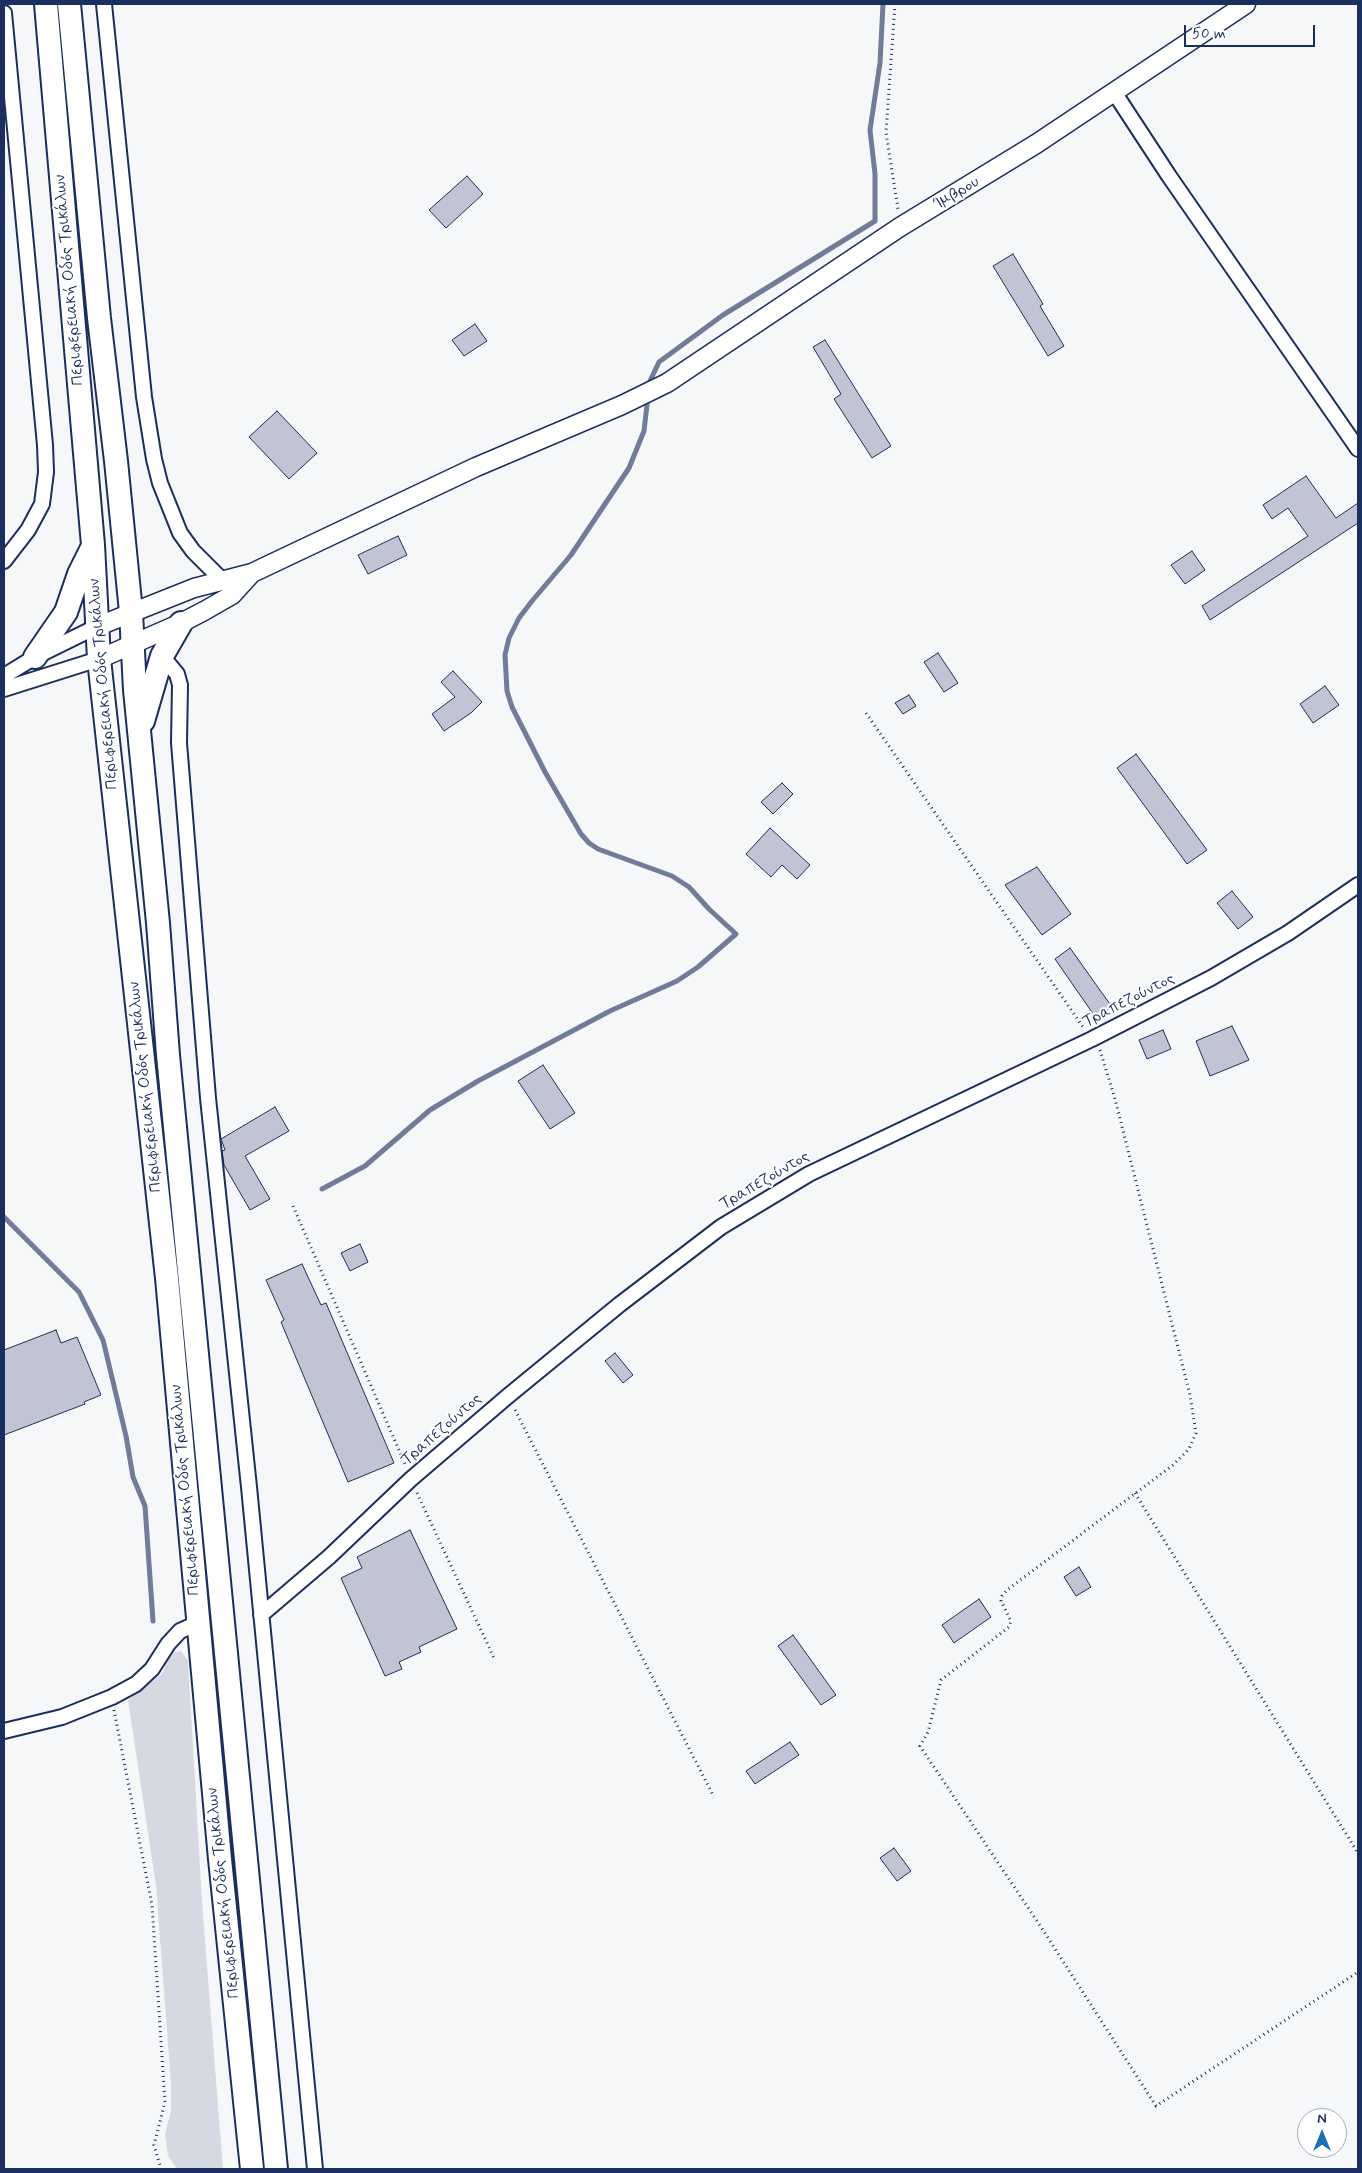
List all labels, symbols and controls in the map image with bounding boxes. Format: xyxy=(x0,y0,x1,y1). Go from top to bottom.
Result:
scale bar xyxy=(1187,15,1318,47)
text: 50 m xyxy=(1192,24,1226,44)
street label: Ίμβρου xyxy=(931,173,983,215)
street label: Περιφερειακή Οδός Τρικάλων xyxy=(51,174,89,386)
street label: Περιφερειακή Οδός Τρικάλων xyxy=(85,578,123,790)
street label: Τραπεζούντος xyxy=(1080,970,1178,1032)
street label: Περιφερειακή Οδός Τρικάλων xyxy=(125,981,167,1193)
street label: Τραπεζούντος xyxy=(717,1148,813,1214)
street label: Περιφερειακή Οδός Τρικάλων xyxy=(167,1384,205,1596)
street label: Τραπεζούντος xyxy=(398,1390,486,1470)
street label: Περιφερειακή Οδός Τρικάλων xyxy=(203,1787,245,1999)
north arrow xyxy=(1297,2108,1347,2158)
text: N xyxy=(1317,2110,1327,2128)

